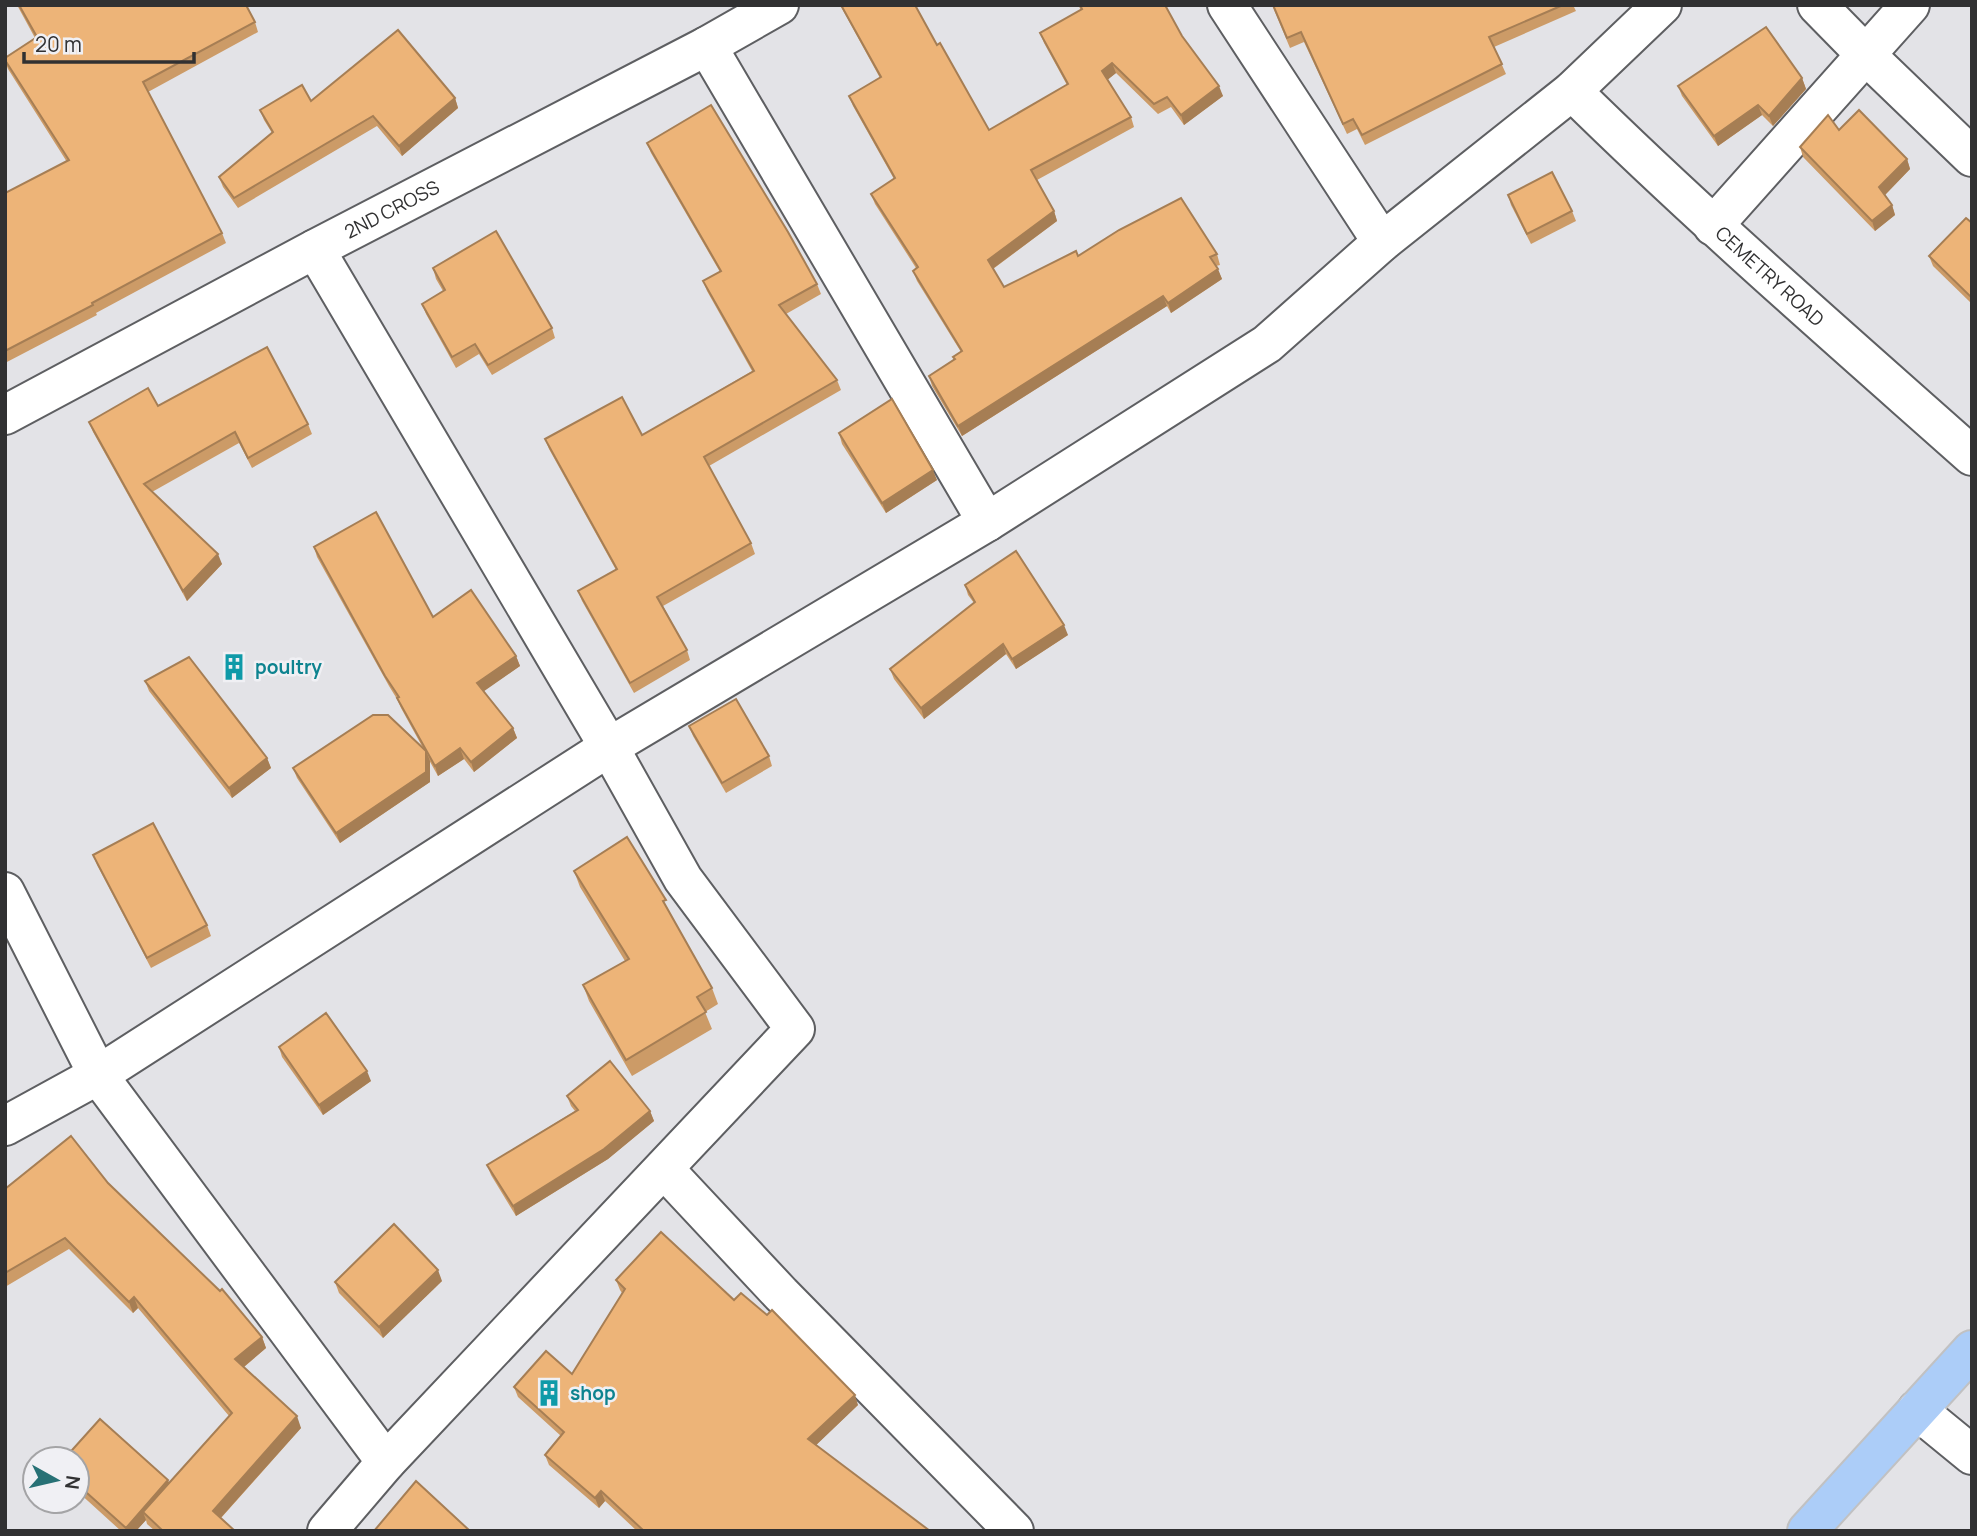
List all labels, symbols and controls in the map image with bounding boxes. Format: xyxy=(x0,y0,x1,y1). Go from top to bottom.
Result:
scale bar xyxy=(24,21,194,65)
text: 20 m xyxy=(35,30,82,58)
street label: 2ND CROSS xyxy=(340,174,444,245)
street label: CEMETRY ROAD xyxy=(1710,220,1830,332)
building icon: poultry xyxy=(219,652,249,682)
place label: poultry xyxy=(255,654,322,680)
building icon: shop xyxy=(534,1378,564,1408)
place label: shop xyxy=(570,1380,616,1406)
north arrow xyxy=(21,1445,91,1515)
text: N xyxy=(59,1474,87,1491)

